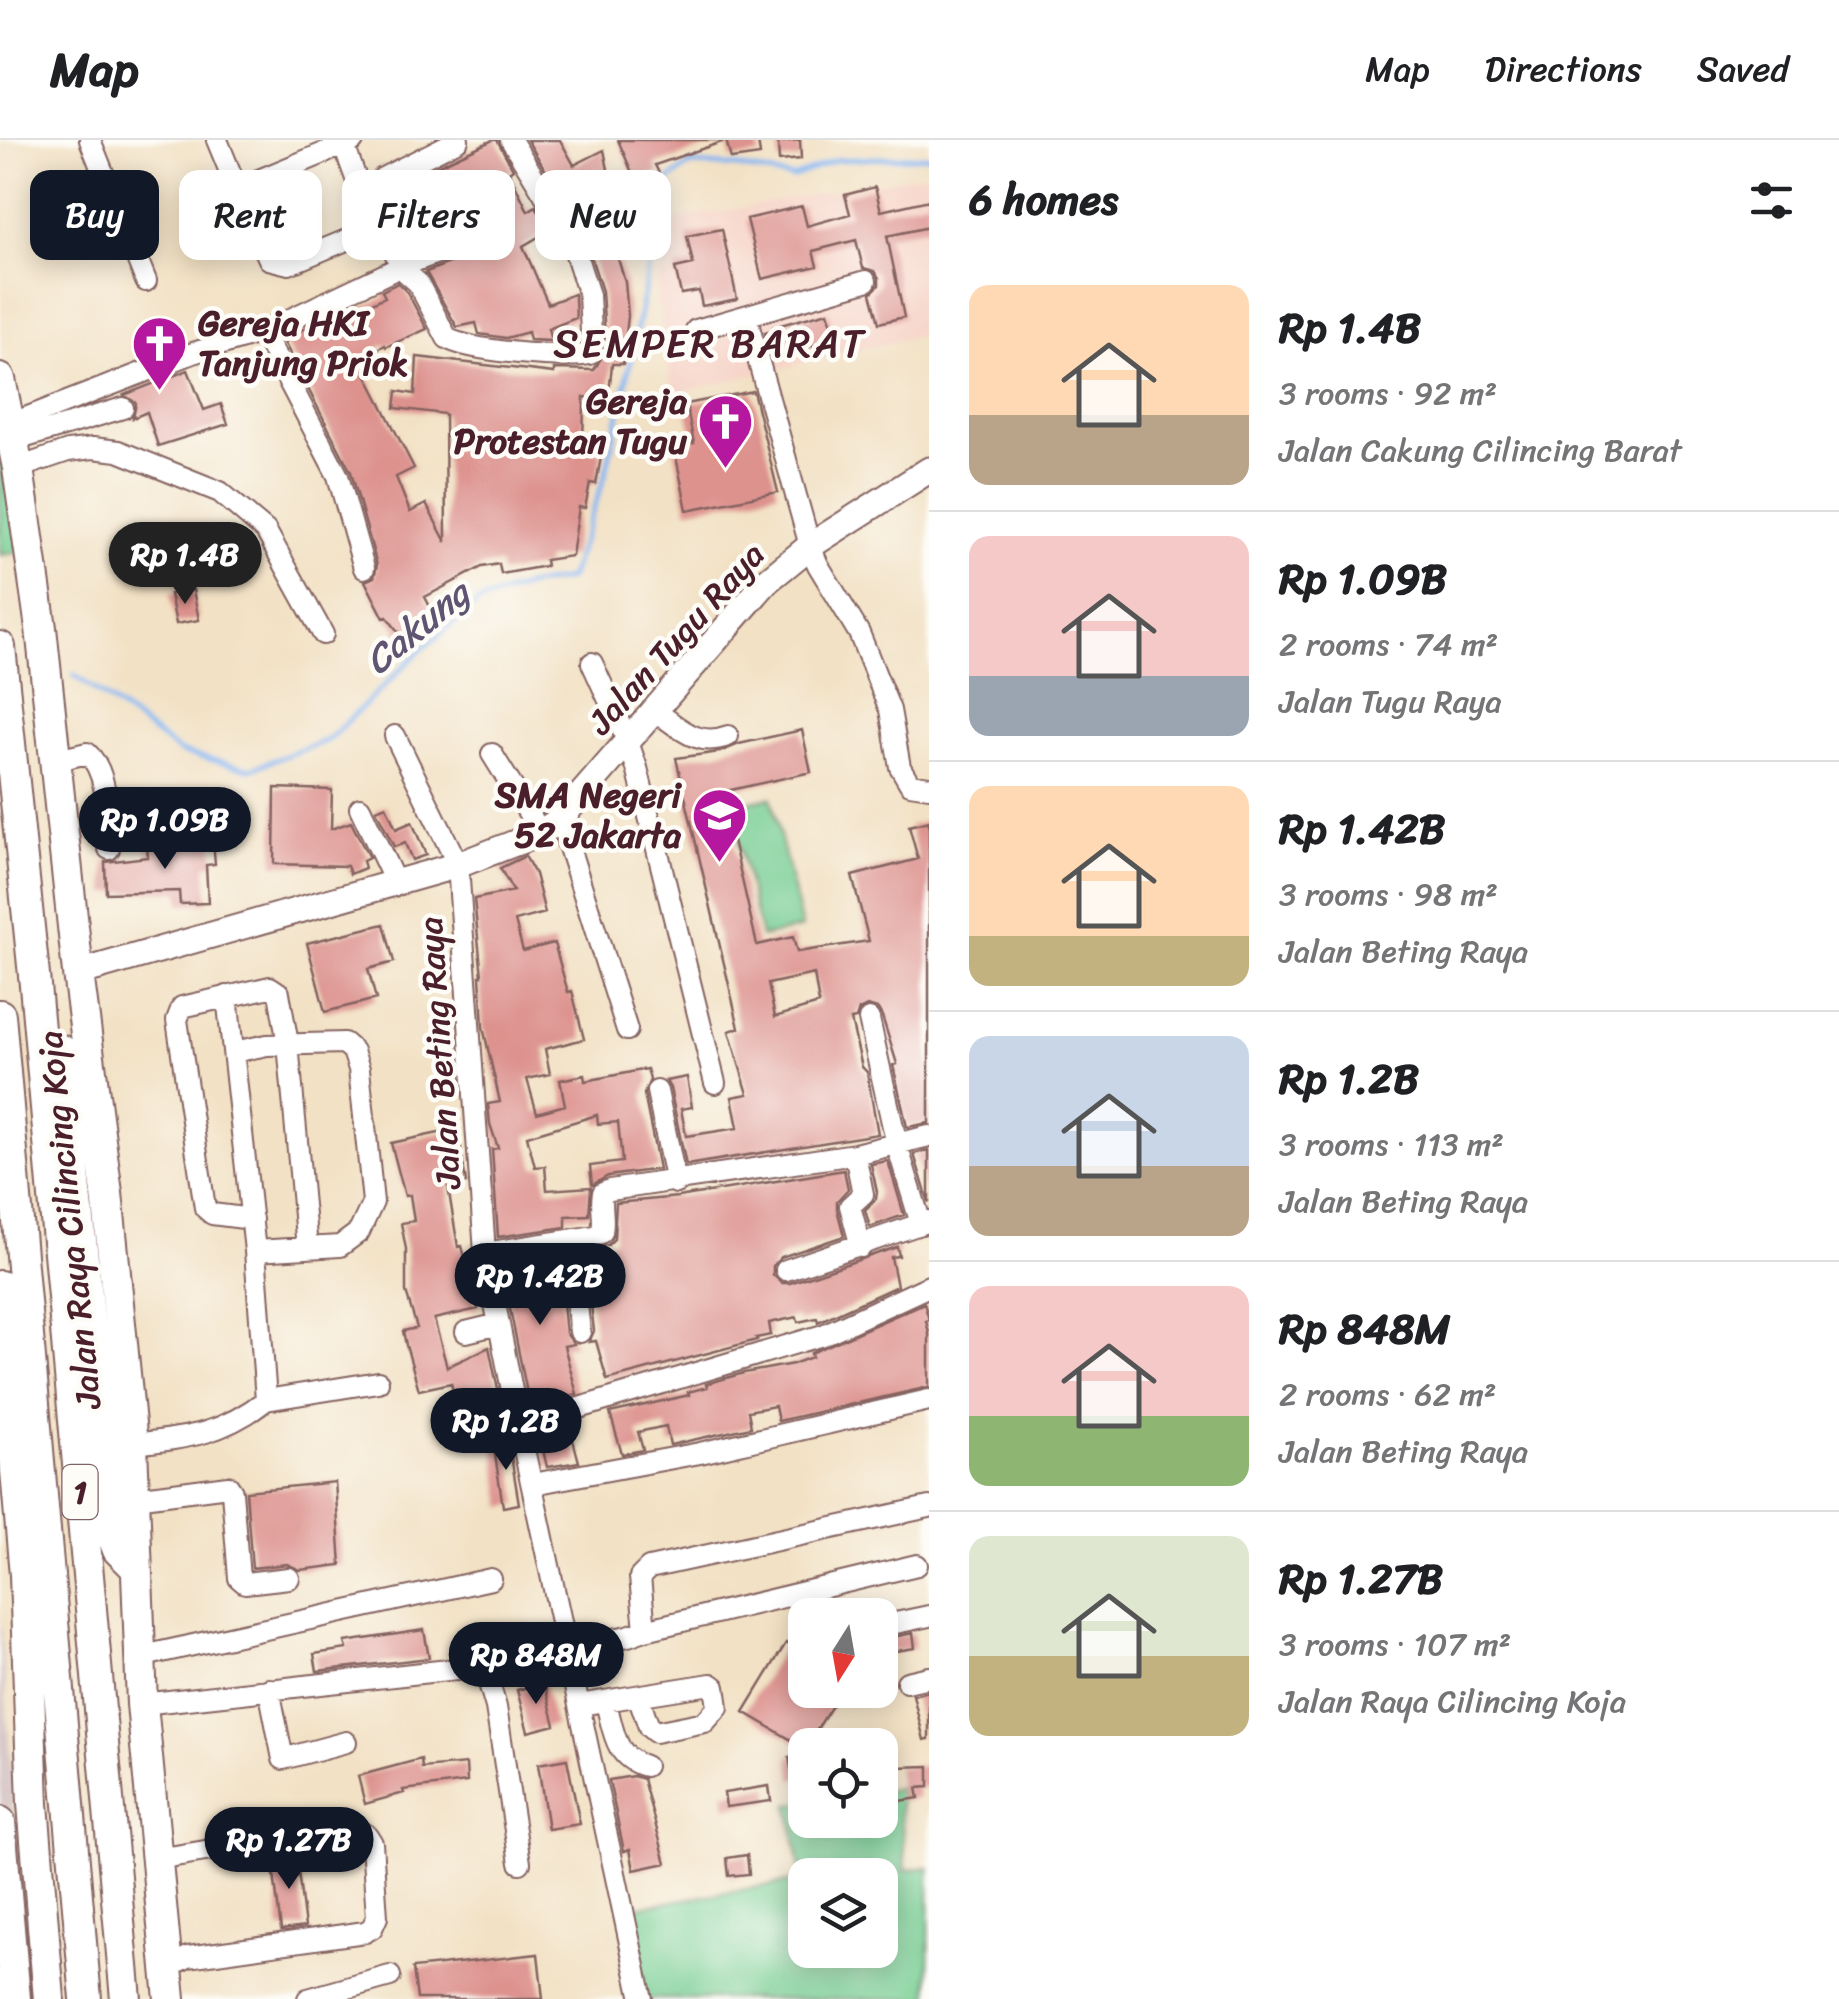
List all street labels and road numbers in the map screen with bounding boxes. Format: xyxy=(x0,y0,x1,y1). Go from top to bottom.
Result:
street label: Jalan Tugu Raya xyxy=(571,527,781,750)
street label: Jalan Beting Raya xyxy=(399,914,479,1192)
street label: Jalan Raya Cilincing Koja xyxy=(18,1028,120,1413)
road number: 1 xyxy=(62,1465,98,1519)

